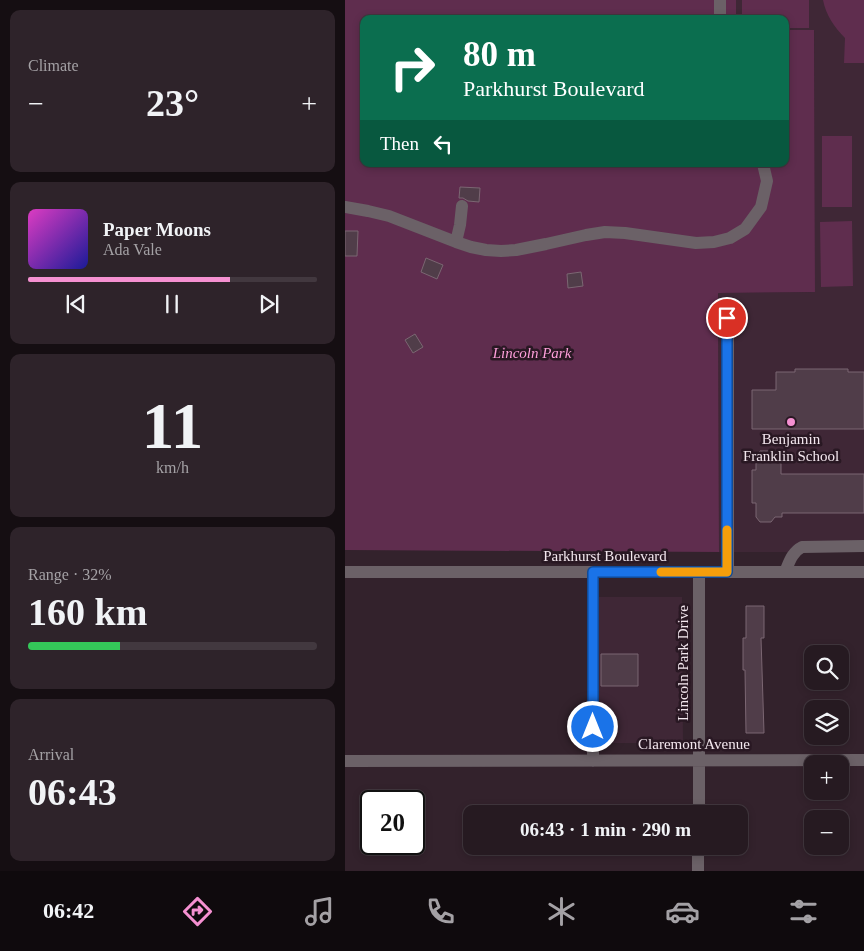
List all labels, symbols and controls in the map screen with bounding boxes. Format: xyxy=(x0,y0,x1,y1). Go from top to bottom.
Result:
icon: right xyxy=(380,35,445,100)
text: 80 m xyxy=(463,35,536,74)
text: Climate xyxy=(28,57,79,74)
text: Parkhurst Boulevard xyxy=(463,76,644,101)
text: 23° xyxy=(146,82,199,124)
text: − xyxy=(28,88,44,119)
text: + xyxy=(301,88,317,119)
icon: left xyxy=(429,130,457,158)
text: Then xyxy=(380,133,419,154)
text: Paper Moons xyxy=(103,219,211,240)
text: Ada Vale xyxy=(103,241,162,258)
icon: previous xyxy=(62,290,90,318)
icon: pause xyxy=(158,290,186,318)
icon: next xyxy=(255,290,283,318)
pin xyxy=(706,297,748,339)
icon: arrive xyxy=(713,304,741,332)
park label: Lincoln Park xyxy=(492,345,572,361)
text: 11 xyxy=(142,390,203,462)
marker: Benjamin Franklin School xyxy=(785,416,797,428)
place label: Benjamin Franklin School xyxy=(743,431,839,464)
text: km/h xyxy=(156,459,189,476)
street label: Parkhurst Boulevard xyxy=(543,548,667,564)
text: Range · 32% xyxy=(28,566,112,583)
text: 160 km xyxy=(28,591,147,633)
street label: Lincoln Park Drive xyxy=(675,605,691,721)
map controls xyxy=(804,645,849,855)
button: search xyxy=(804,645,849,690)
position arrow xyxy=(566,700,618,752)
button: layers xyxy=(804,700,849,745)
street label: Claremont Avenue xyxy=(638,736,750,752)
text: Arrival xyxy=(28,746,74,763)
button: + xyxy=(804,755,849,800)
text: 06:43 xyxy=(28,771,117,813)
speed limit sign: 20 xyxy=(360,790,425,855)
button: − xyxy=(804,810,849,855)
text: 06:43 · 1 min · 290 m xyxy=(520,819,691,840)
icon: directions xyxy=(180,894,215,929)
icon: music xyxy=(302,894,337,929)
icon: phone xyxy=(423,894,458,929)
icon: climate xyxy=(544,894,579,929)
icon: car xyxy=(665,894,700,929)
icon: filters xyxy=(786,894,821,929)
text: 06:42 xyxy=(43,898,94,923)

